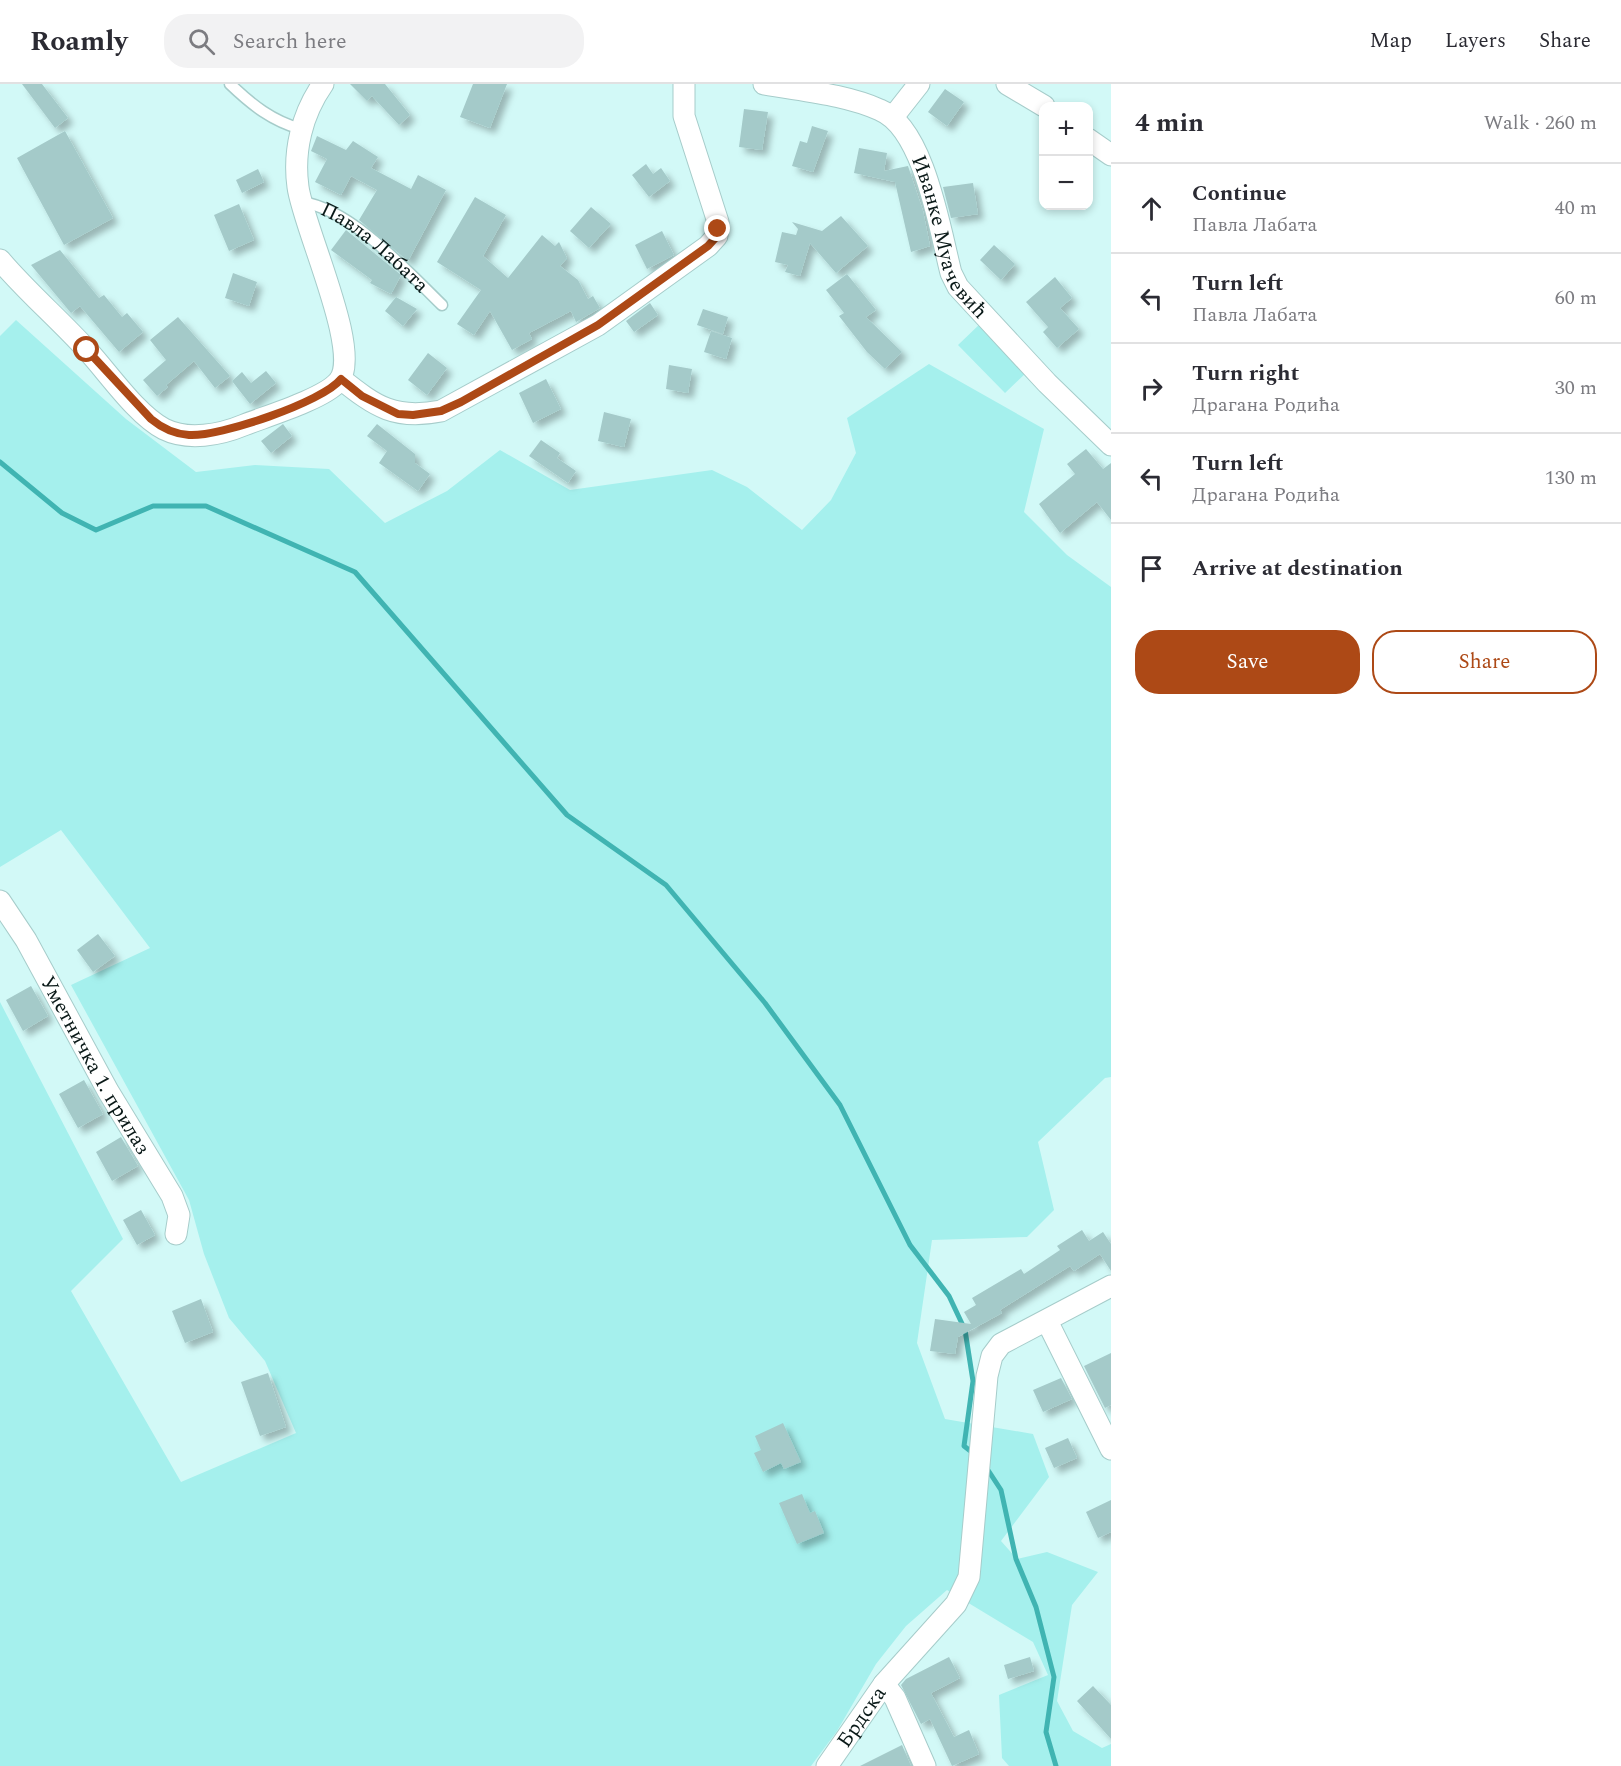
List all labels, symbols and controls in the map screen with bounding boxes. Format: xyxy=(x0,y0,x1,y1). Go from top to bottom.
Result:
search box xyxy=(164,14,584,68)
text: Roamly xyxy=(30,20,128,63)
icon: search xyxy=(185,25,218,58)
text: Search here xyxy=(233,25,347,58)
text: Map xyxy=(1370,25,1412,57)
text: Layers xyxy=(1445,25,1506,57)
text: Share xyxy=(1539,25,1591,57)
map controls xyxy=(1039,102,1093,210)
button: + xyxy=(1039,102,1093,156)
text: 4 min xyxy=(1135,103,1204,143)
text: Walk · 260 m xyxy=(1484,108,1597,138)
street label: Иванке Муачевић xyxy=(902,150,995,326)
button: − xyxy=(1039,156,1093,210)
text: Continue xyxy=(1192,177,1287,210)
icon: ahead xyxy=(1135,192,1168,225)
text: 40 m xyxy=(1555,193,1597,223)
street label: Павла Лабата xyxy=(315,194,437,301)
text: Павла Лабата xyxy=(1192,210,1317,240)
route end xyxy=(704,215,730,241)
text: Turn left xyxy=(1192,267,1284,300)
icon: left xyxy=(1135,282,1168,315)
text: 60 m xyxy=(1555,283,1597,313)
text: Павла Лабата xyxy=(1192,300,1317,330)
route start xyxy=(73,336,99,362)
text: Turn right xyxy=(1192,357,1299,390)
icon: right xyxy=(1135,372,1168,405)
text: 30 m xyxy=(1555,373,1597,403)
text: Драгана Родића xyxy=(1192,390,1340,420)
text: Turn left xyxy=(1192,447,1284,480)
icon: left xyxy=(1135,462,1168,495)
text: 130 m xyxy=(1545,463,1597,493)
text: Драгана Родића xyxy=(1192,480,1340,510)
icon: arrive xyxy=(1135,552,1168,585)
text: Arrive at destination xyxy=(1192,552,1403,585)
button: Save xyxy=(1135,630,1360,694)
button: Share xyxy=(1372,630,1597,694)
street label: Уметничка 1. прилаз xyxy=(31,970,158,1161)
street label: Брдска xyxy=(829,1679,895,1755)

